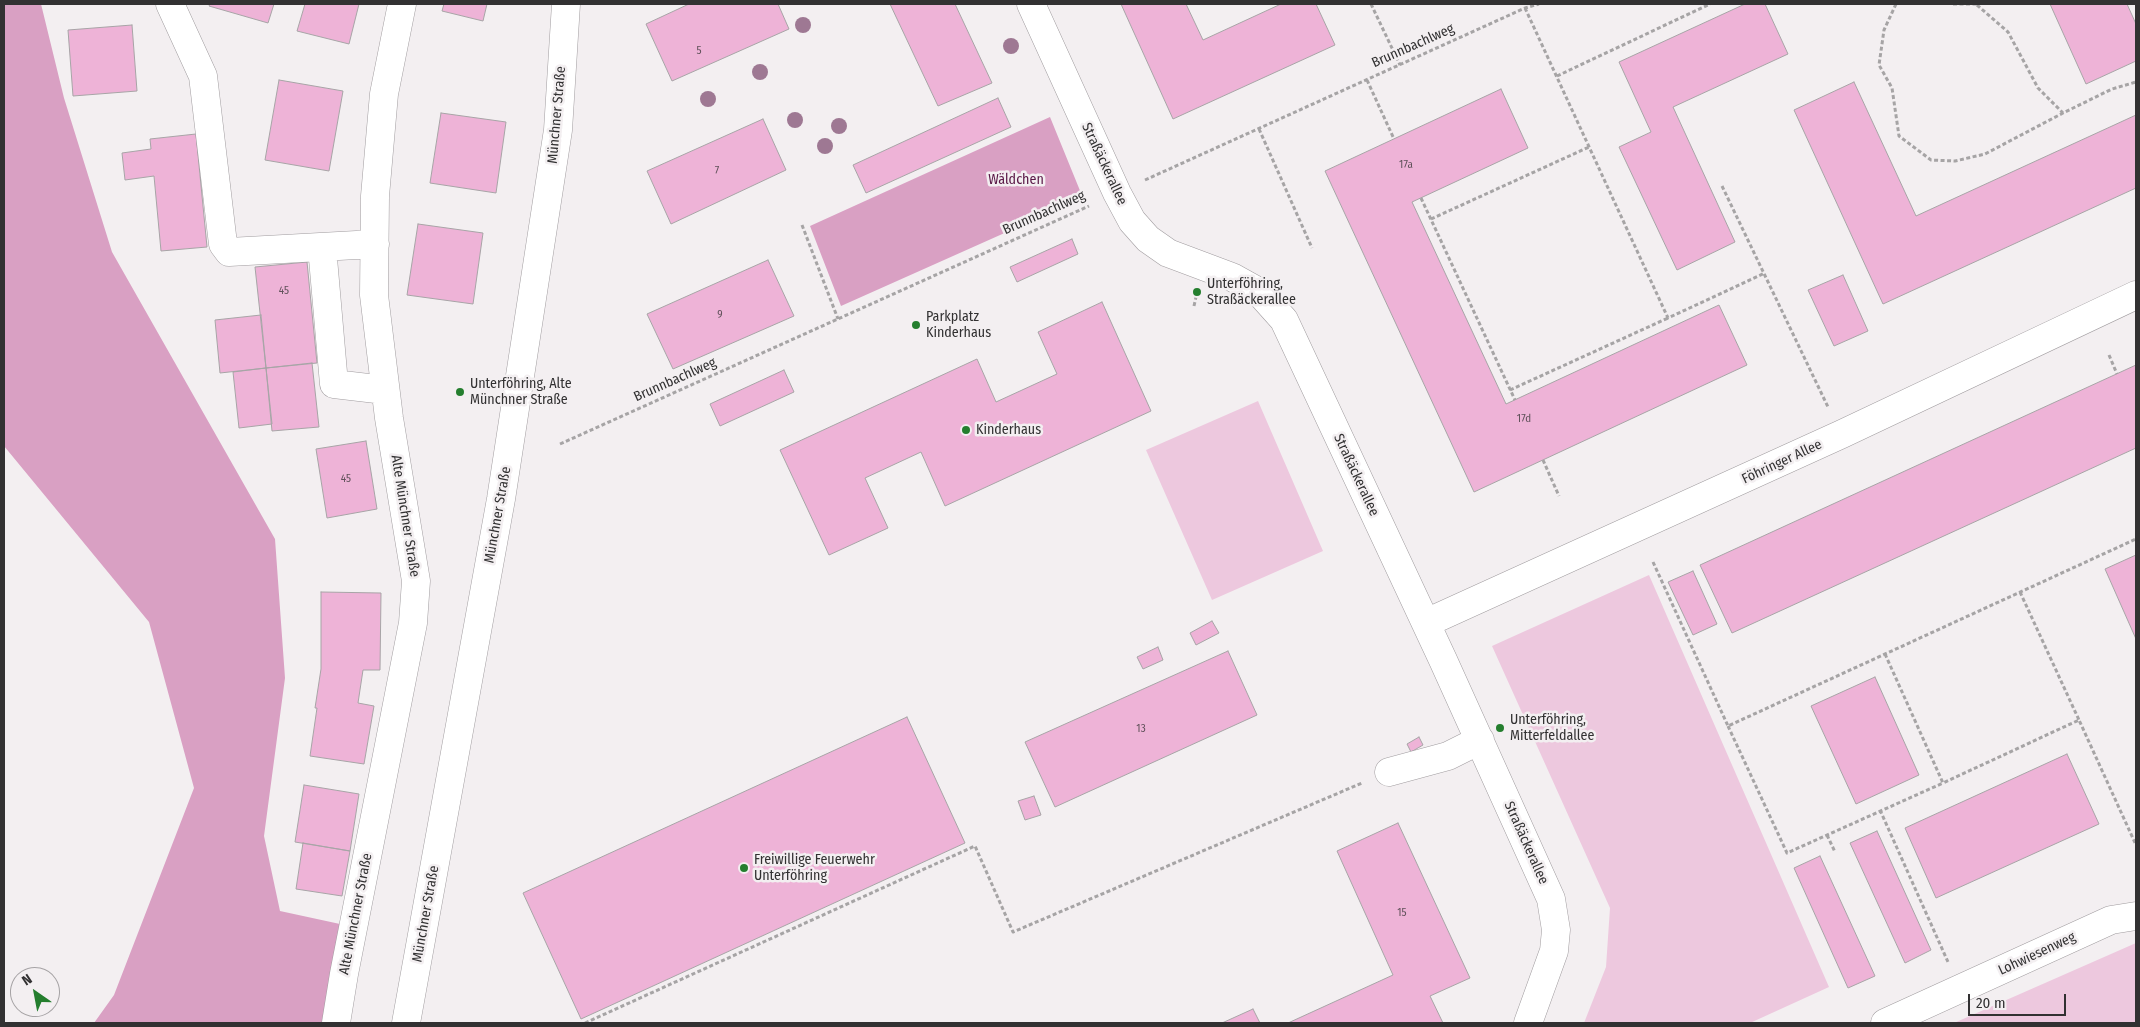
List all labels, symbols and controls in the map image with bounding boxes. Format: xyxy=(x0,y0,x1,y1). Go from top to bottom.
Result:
street label: Brunnbachlweg xyxy=(1369,20,1457,72)
house number: 5 xyxy=(696,44,702,58)
street label: Münchner Straße xyxy=(544,66,570,164)
street label: Straßäckerallee xyxy=(1078,120,1130,208)
house number: 17a xyxy=(1399,158,1413,172)
house number: 7 xyxy=(715,164,719,178)
park label: Wäldchen xyxy=(988,172,1044,188)
street label: Brunnbachlweg xyxy=(1000,187,1088,239)
place label: Unterföhring, Straßäckerallee xyxy=(1207,276,1296,308)
house number: 45 xyxy=(279,284,289,298)
marker: Unterföhring, Straßäckerallee xyxy=(1191,286,1203,298)
house number: 9 xyxy=(717,308,723,322)
place label: Parkplatz Kinderhaus xyxy=(926,309,991,342)
marker: Parkplatz Kinderhaus xyxy=(910,319,922,331)
street label: Brunnbachlweg xyxy=(631,354,719,406)
place label: Unterföhring, Alte Münchner Straße xyxy=(470,376,572,408)
marker: Unterföhring, Alte Münchner Straße xyxy=(454,386,466,398)
house number: 17d xyxy=(1517,412,1531,426)
place label: Kinderhaus xyxy=(976,422,1041,438)
marker: Kinderhaus xyxy=(960,424,972,436)
street label: Straßäckerallee xyxy=(1330,431,1382,519)
street label: Föhringer Allee xyxy=(1739,436,1825,488)
street label: Alte Münchner Straße xyxy=(387,454,423,578)
street label: Münchner Straße xyxy=(481,465,515,565)
house number: 45 xyxy=(341,472,351,486)
place label: Unterföhring, Mitterfeldallee xyxy=(1510,712,1594,744)
house number: 13 xyxy=(1136,722,1146,736)
marker: Unterföhring, Mitterfeldallee xyxy=(1494,722,1506,734)
street label: Straßäckerallee xyxy=(1500,799,1552,887)
street label: Alte Münchner Straße xyxy=(336,852,376,976)
place label: Freiwillige Feuerwehr Unterföhring xyxy=(754,852,875,884)
marker: Freiwillige Feuerwehr Unterföhring xyxy=(738,862,750,874)
street label: Münchner Straße xyxy=(409,864,443,964)
house number: 15 xyxy=(1397,906,1407,920)
street label: Lohwiesenweg xyxy=(1996,929,2078,979)
north arrow xyxy=(10,967,60,1017)
text: N xyxy=(19,970,35,989)
scale bar xyxy=(1970,984,2068,1016)
text: 20 m xyxy=(1976,994,2006,1012)

